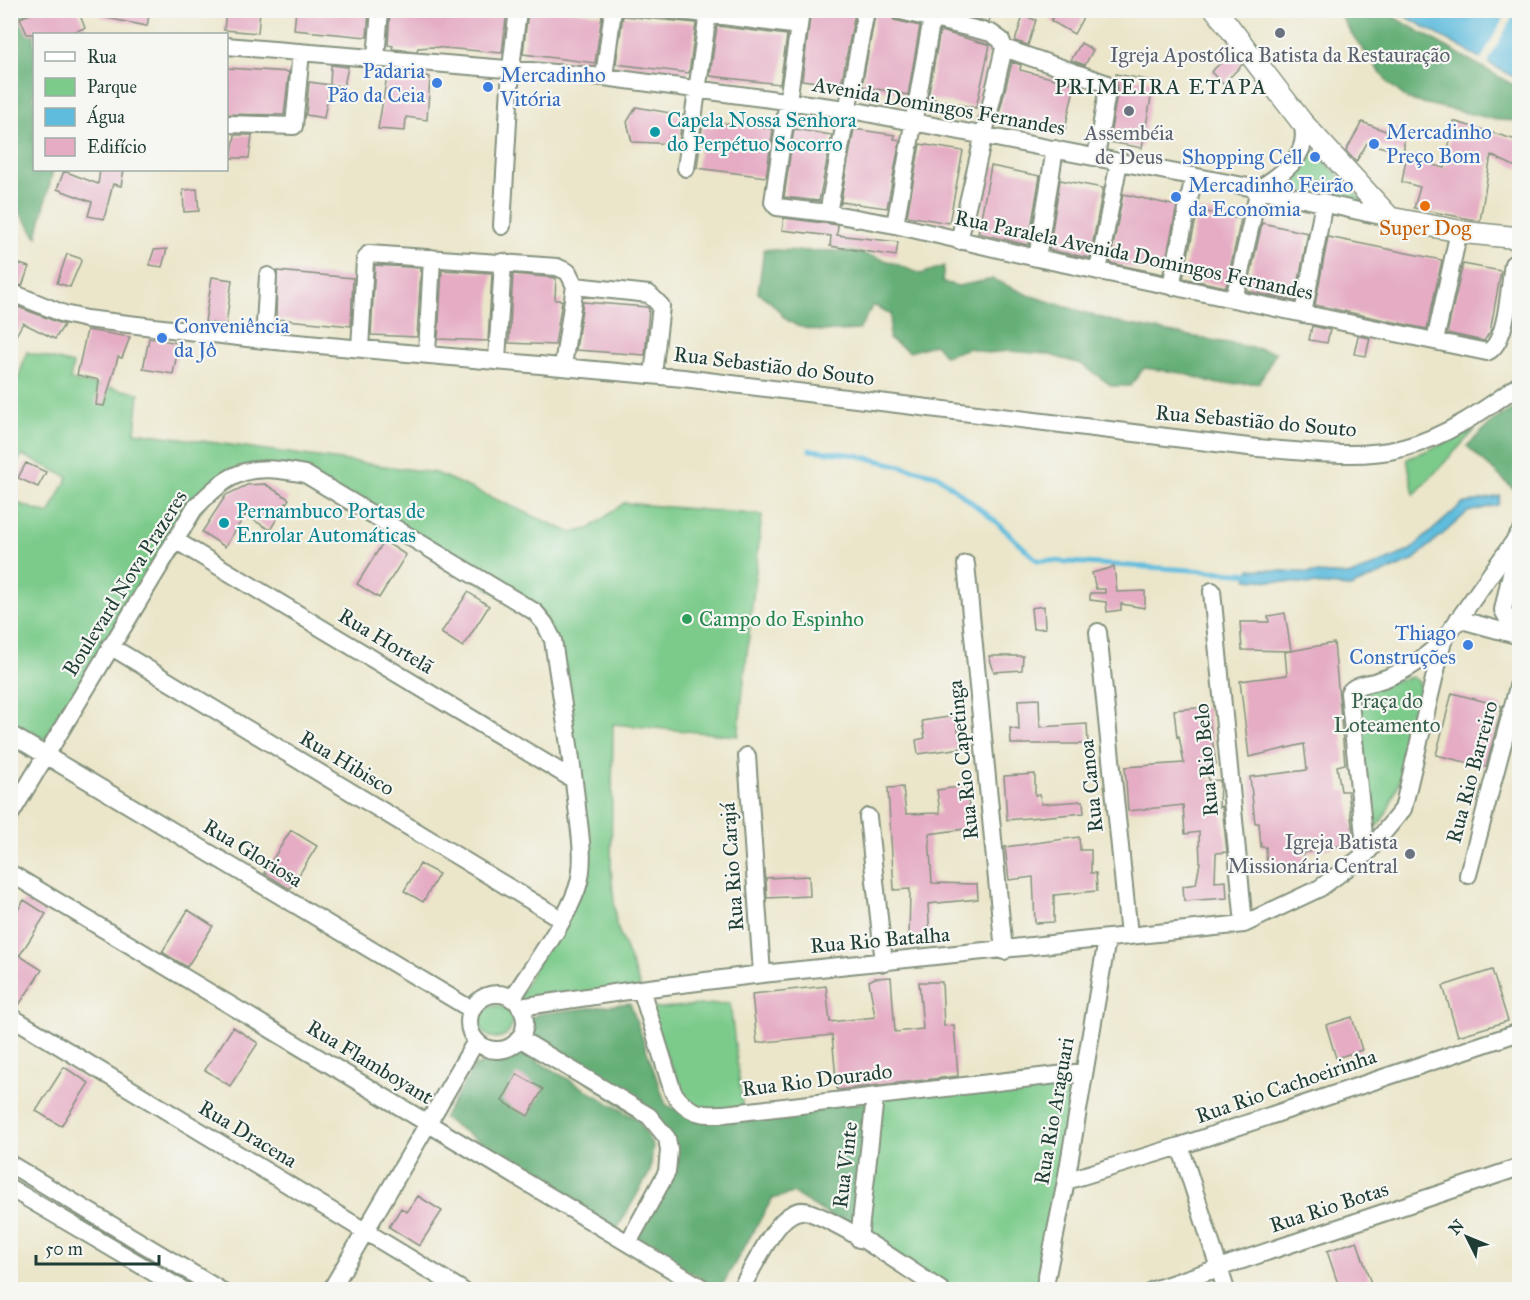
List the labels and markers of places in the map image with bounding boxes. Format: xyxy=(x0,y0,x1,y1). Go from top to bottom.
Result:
marker: Igreja Apostólica Batista da Restauração xyxy=(1273,26,1287,40)
place label: Igreja Apostólica Batista da Restauração xyxy=(1110,42,1450,68)
place label: Padaria Pão da Ceia xyxy=(327,58,425,108)
place label: Mercadinho Vitória xyxy=(499,62,606,112)
marker: Padaria Pão da Ceia xyxy=(430,76,444,90)
marker: Mercadinho Vitória xyxy=(481,80,495,94)
marker: Assembéia de Deus xyxy=(1122,104,1136,118)
place label: Capela Nossa Senhora do Perpétuo Socorro xyxy=(667,107,857,157)
place label: Mercadinho Preço Bom xyxy=(1386,119,1492,169)
place label: Assembéia de Deus xyxy=(1083,120,1174,170)
marker: Capela Nossa Senhora do Perpétuo Socorro xyxy=(648,125,662,139)
marker: Mercadinho Preço Bom xyxy=(1367,137,1381,151)
place label: Shopping Cell xyxy=(1182,144,1303,170)
marker: Shopping Cell xyxy=(1308,150,1322,164)
place label: Mercadinho Feirão da Economia xyxy=(1188,172,1354,222)
marker: Mercadinho Feirão da Economia xyxy=(1169,190,1183,204)
marker: Super Dog xyxy=(1418,199,1432,213)
place label: Super Dog xyxy=(1379,215,1471,241)
place label: Conveniência da Jô xyxy=(174,313,289,363)
marker: Conveniência da Jô xyxy=(155,331,169,345)
place label: Pernambuco Portas de Enrolar Automáticas xyxy=(236,498,425,548)
marker: Pernambuco Portas de Enrolar Automáticas xyxy=(217,516,231,530)
place label: Campo do Espinho xyxy=(699,606,864,632)
marker: Campo do Espinho xyxy=(680,612,694,626)
place label: Thiago Construções xyxy=(1349,620,1456,670)
marker: Thiago Construções xyxy=(1461,638,1475,652)
place label: Igreja Batista Missionária Central xyxy=(1227,829,1398,879)
marker: Igreja Batista Missionária Central xyxy=(1403,847,1417,861)

